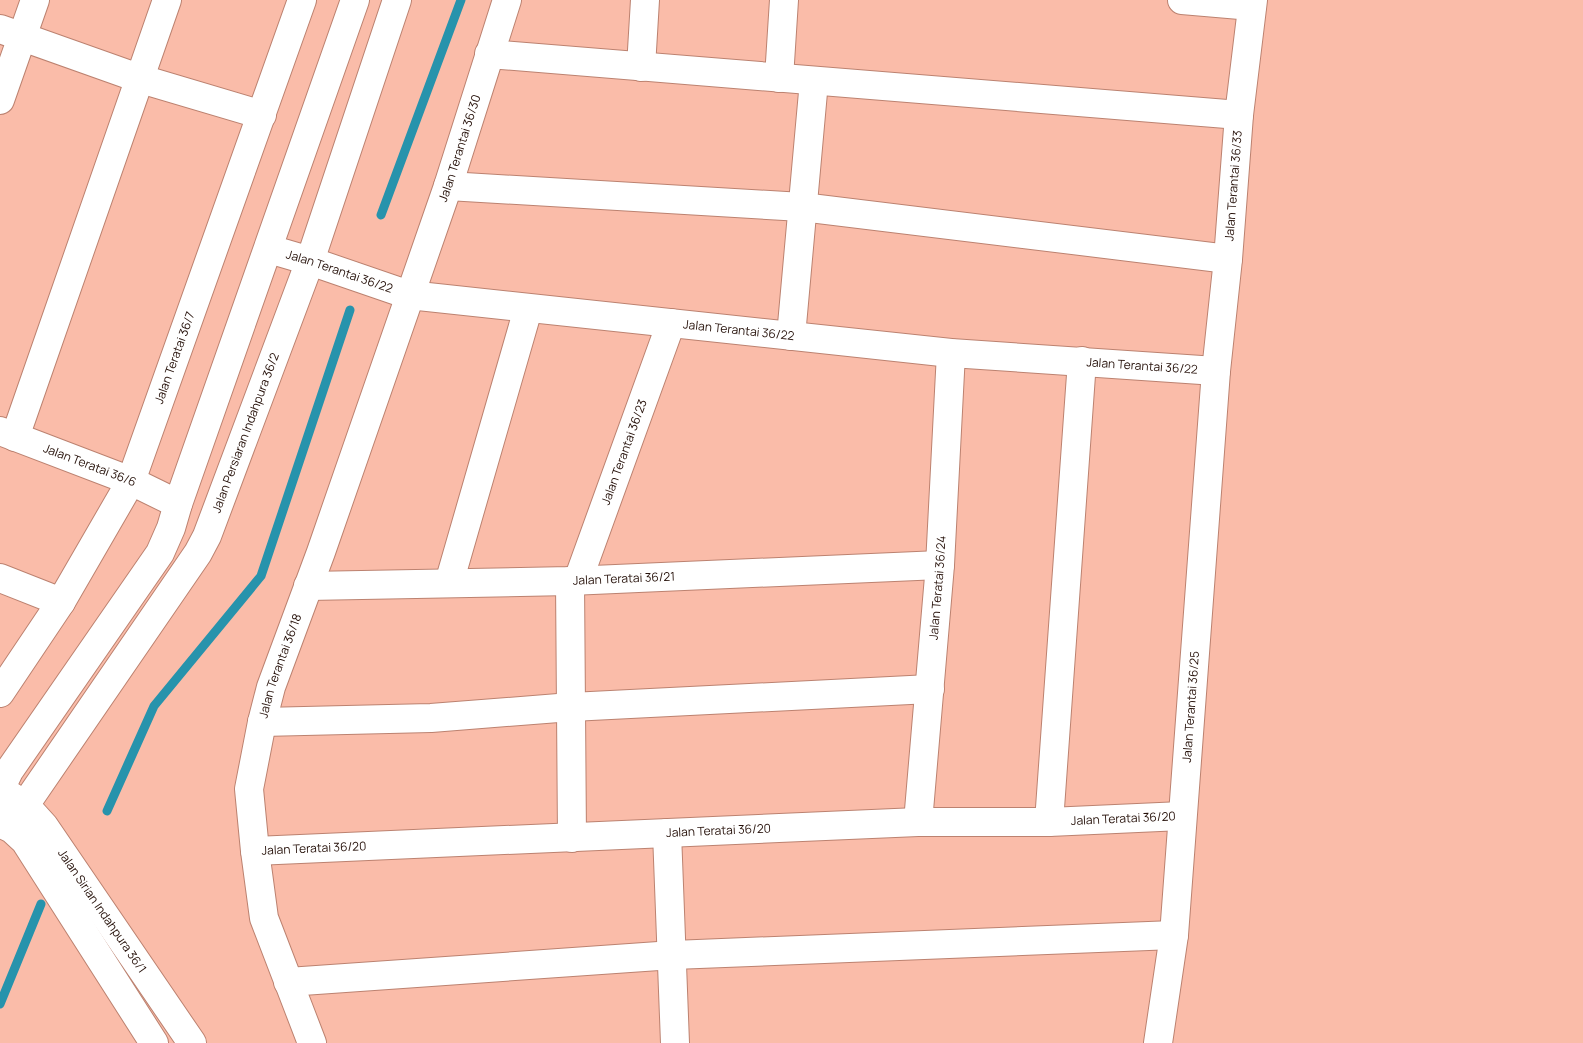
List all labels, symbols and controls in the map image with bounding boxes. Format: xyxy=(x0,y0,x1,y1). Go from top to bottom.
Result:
street label: Jalan Terantai 36/30 xyxy=(434,92,484,204)
street label: Jalan Terantai 36/33 xyxy=(1220,130,1246,242)
street label: Jalan Terantai 36/22 xyxy=(284,245,395,297)
street label: Jalan Teratai 36/7 xyxy=(150,309,199,406)
street label: Jalan Terantai 36/22 xyxy=(682,315,795,344)
street label: Jalan Persiaran Indahpura 36/2 xyxy=(207,350,283,515)
street label: Jalan Terantai 36/22 xyxy=(1086,353,1198,378)
street label: Jalan Terantai 36/23 xyxy=(597,397,651,507)
street label: Jalan Teratai 36/6 xyxy=(41,439,139,490)
street label: Jalan Teratai 36/24 xyxy=(925,535,950,641)
street label: Jalan Teratai 36/21 xyxy=(572,567,675,589)
street label: Jalan Terantai 36/18 xyxy=(254,611,305,720)
street label: Jalan Terantai 36/25 xyxy=(1178,650,1203,763)
street label: Jalan Teratai 36/20 xyxy=(1071,807,1176,829)
street label: Jalan Teratai 36/20 xyxy=(666,819,771,841)
street label: Jalan Teratai 36/20 xyxy=(261,837,367,859)
street label: Jalan Sirian Indahpura 36/1 xyxy=(54,846,151,976)

